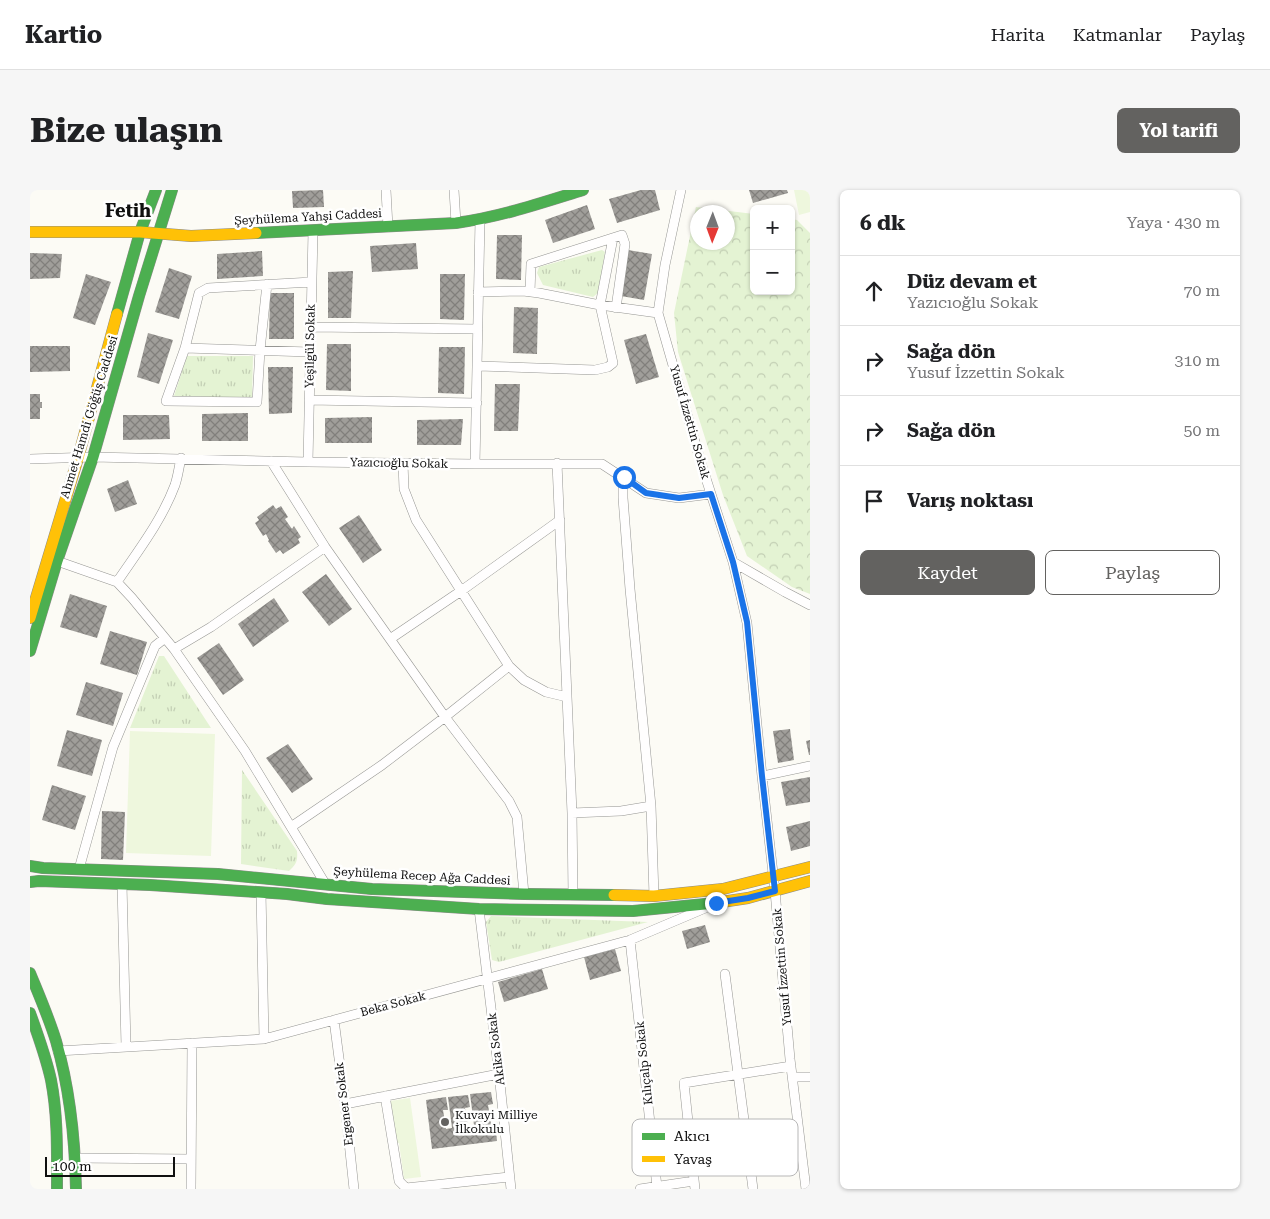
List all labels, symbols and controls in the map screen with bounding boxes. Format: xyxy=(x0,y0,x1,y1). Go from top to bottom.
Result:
text: Kartio xyxy=(25,21,102,49)
text: Harita xyxy=(991,24,1045,45)
text: Katmanlar xyxy=(1073,24,1162,45)
text: Paylaş xyxy=(1190,24,1245,45)
button: Yol tarifi xyxy=(1117,108,1240,153)
text: Bize ulaşın xyxy=(30,110,223,151)
district label: Fetih xyxy=(105,200,151,221)
north arrow xyxy=(690,205,735,250)
map controls xyxy=(750,205,795,295)
button: + xyxy=(750,205,795,250)
street label: Şeyhülema Yahşi Caddesi xyxy=(234,206,382,228)
text: 6 dk xyxy=(860,211,906,235)
text: Yaya · 430 m xyxy=(1127,213,1220,232)
button: − xyxy=(750,250,795,295)
text: Düz devam et xyxy=(907,270,1037,293)
icon: ahead xyxy=(860,277,888,305)
text: 70 m xyxy=(1183,281,1220,300)
text: Yazıcıoğlu Sokak xyxy=(907,293,1038,312)
street label: Yeşilgül Sokak xyxy=(302,303,318,388)
street label: Ahmet Hamdi Göğüş Caddesi xyxy=(58,334,121,500)
text: Sağa dön xyxy=(907,340,995,363)
icon: right xyxy=(860,347,888,375)
text: 310 m xyxy=(1174,351,1220,370)
street label: Yusuf İzzettin Sokak xyxy=(667,363,713,481)
text: Yusuf İzzettin Sokak xyxy=(907,363,1065,382)
icon: right xyxy=(860,417,888,445)
text: Sağa dön xyxy=(907,419,995,442)
text: 50 m xyxy=(1183,421,1220,440)
street label: Yazıcıoğlu Sokak xyxy=(350,455,449,471)
route start xyxy=(613,466,636,489)
icon: arrive xyxy=(860,487,888,515)
text: Varış noktası xyxy=(907,489,1033,512)
button: Kaydet xyxy=(860,550,1035,595)
button: Paylaş xyxy=(1045,550,1220,595)
street label: Şeyhülema Recep Ağa Caddesi xyxy=(333,864,511,888)
route end xyxy=(705,892,728,915)
street label: Yusuf İzzettin Sokak xyxy=(770,907,794,1027)
street label: Beka Sokak xyxy=(359,988,428,1020)
street label: Akika Sokak xyxy=(485,1012,507,1086)
street label: Kılıçalp Sokak xyxy=(633,1020,655,1106)
street label: Ergener Sokak xyxy=(332,1061,356,1147)
place label: Kuvayi Milliye İlkokulu xyxy=(455,1108,538,1136)
marker: Kuvayi Milliye İlkokulu xyxy=(439,1116,451,1128)
legend xyxy=(632,1119,798,1176)
text: Akıcı xyxy=(674,1128,710,1144)
text: Yavaş xyxy=(674,1151,712,1167)
scale bar xyxy=(45,1154,175,1177)
text: 100 m xyxy=(52,1158,92,1174)

